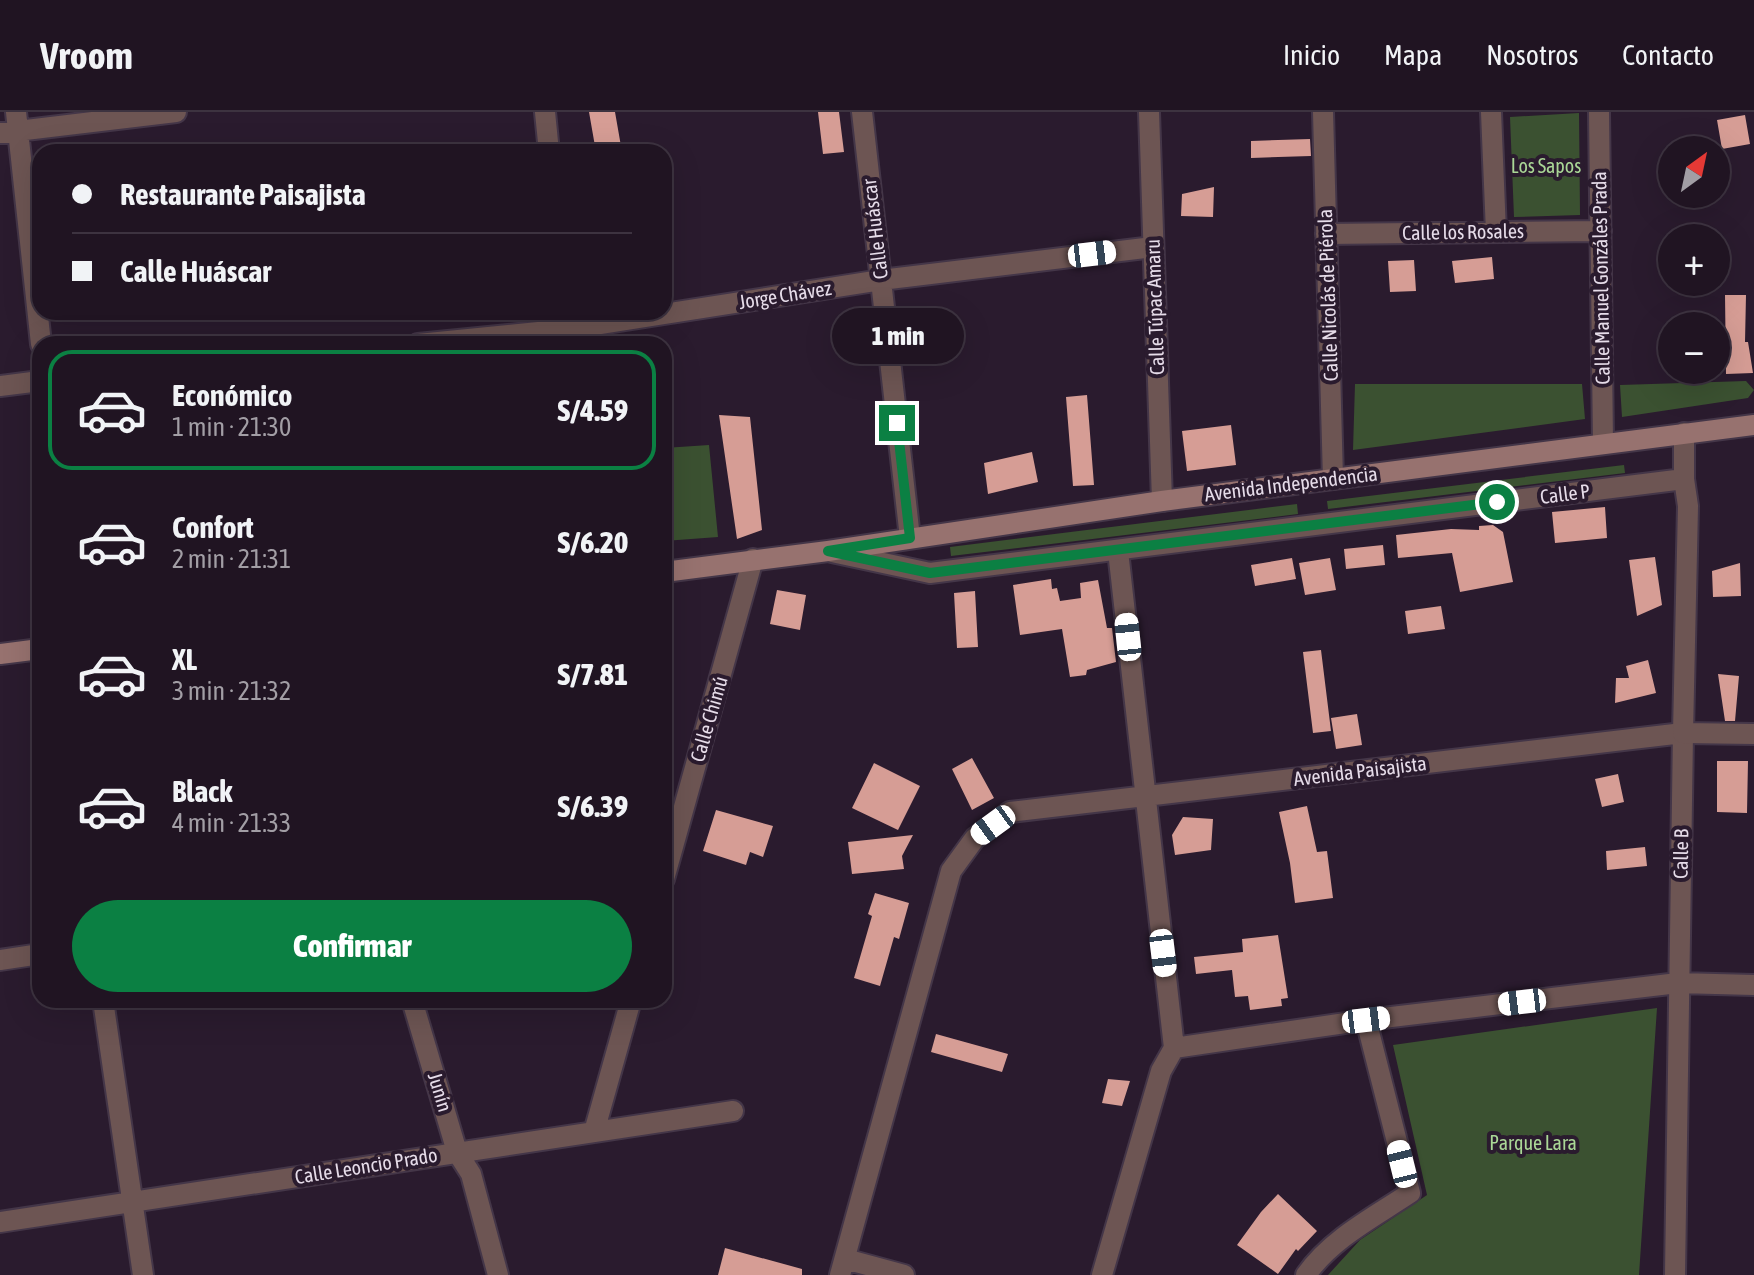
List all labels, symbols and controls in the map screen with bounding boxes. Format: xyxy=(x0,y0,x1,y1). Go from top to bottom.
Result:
text: Vroom xyxy=(40,34,133,77)
text: Inicio xyxy=(1283,39,1340,71)
text: Mapa xyxy=(1384,39,1442,71)
text: Nosotros xyxy=(1486,39,1578,71)
text: Contacto xyxy=(1622,39,1714,71)
north arrow xyxy=(1658,136,1730,208)
map controls xyxy=(1658,136,1730,384)
park label: Los Sapos xyxy=(1511,154,1581,177)
street label: Calle Manuel Gonzáles Prada xyxy=(1587,171,1614,385)
text: Restaurante Paisajista xyxy=(120,177,366,211)
street label: Calle Huáscar xyxy=(857,177,892,280)
street label: Calle Nicolás de Piérola xyxy=(1313,208,1342,382)
street label: Calle los Rosales xyxy=(1402,219,1524,244)
button: + xyxy=(1658,224,1730,296)
car xyxy=(1067,239,1117,269)
street label: Calle Túpac Amaru xyxy=(1141,239,1168,375)
text: Calle Huáscar xyxy=(120,254,271,288)
street label: Jorge Chávez xyxy=(737,276,833,313)
callout: 1 min xyxy=(831,307,963,363)
button: − xyxy=(1658,312,1730,384)
text: 1 min xyxy=(871,321,925,351)
icon: car xyxy=(76,374,148,446)
text: Económico xyxy=(172,378,292,412)
text: S/4.59 xyxy=(558,393,628,427)
route end xyxy=(879,405,915,441)
text: 1 min · 21:30 xyxy=(172,412,291,442)
street label: Avenida Independencia xyxy=(1203,461,1379,506)
street label: Calle P xyxy=(1539,479,1591,508)
route start xyxy=(1479,484,1515,520)
icon: car xyxy=(76,506,148,578)
text: Confort xyxy=(172,510,254,544)
text: S/6.20 xyxy=(558,525,628,559)
text: 2 min · 21:31 xyxy=(172,544,291,574)
car xyxy=(1114,612,1142,662)
icon: car xyxy=(76,638,148,710)
text: XL xyxy=(172,642,197,676)
text: S/7.81 xyxy=(558,657,628,691)
street label: Calle Chimú xyxy=(685,673,732,764)
text: 3 min · 21:32 xyxy=(172,676,291,706)
street label: Avenida Paisajista xyxy=(1292,751,1428,790)
icon: car xyxy=(76,770,148,842)
text: Black xyxy=(172,774,232,808)
text: S/6.39 xyxy=(558,789,628,823)
car xyxy=(967,801,1019,849)
text: 4 min · 21:33 xyxy=(172,808,291,838)
street label: Calle B xyxy=(1669,828,1692,879)
button: Confirmar xyxy=(72,900,632,992)
car xyxy=(1148,928,1178,978)
car xyxy=(1497,987,1547,1017)
car xyxy=(1341,1005,1391,1035)
street label: Junín xyxy=(424,1069,457,1114)
park label: Parque Lara xyxy=(1489,1131,1577,1154)
car xyxy=(1385,1138,1419,1190)
street label: Calle Leoncio Prado xyxy=(293,1143,439,1188)

